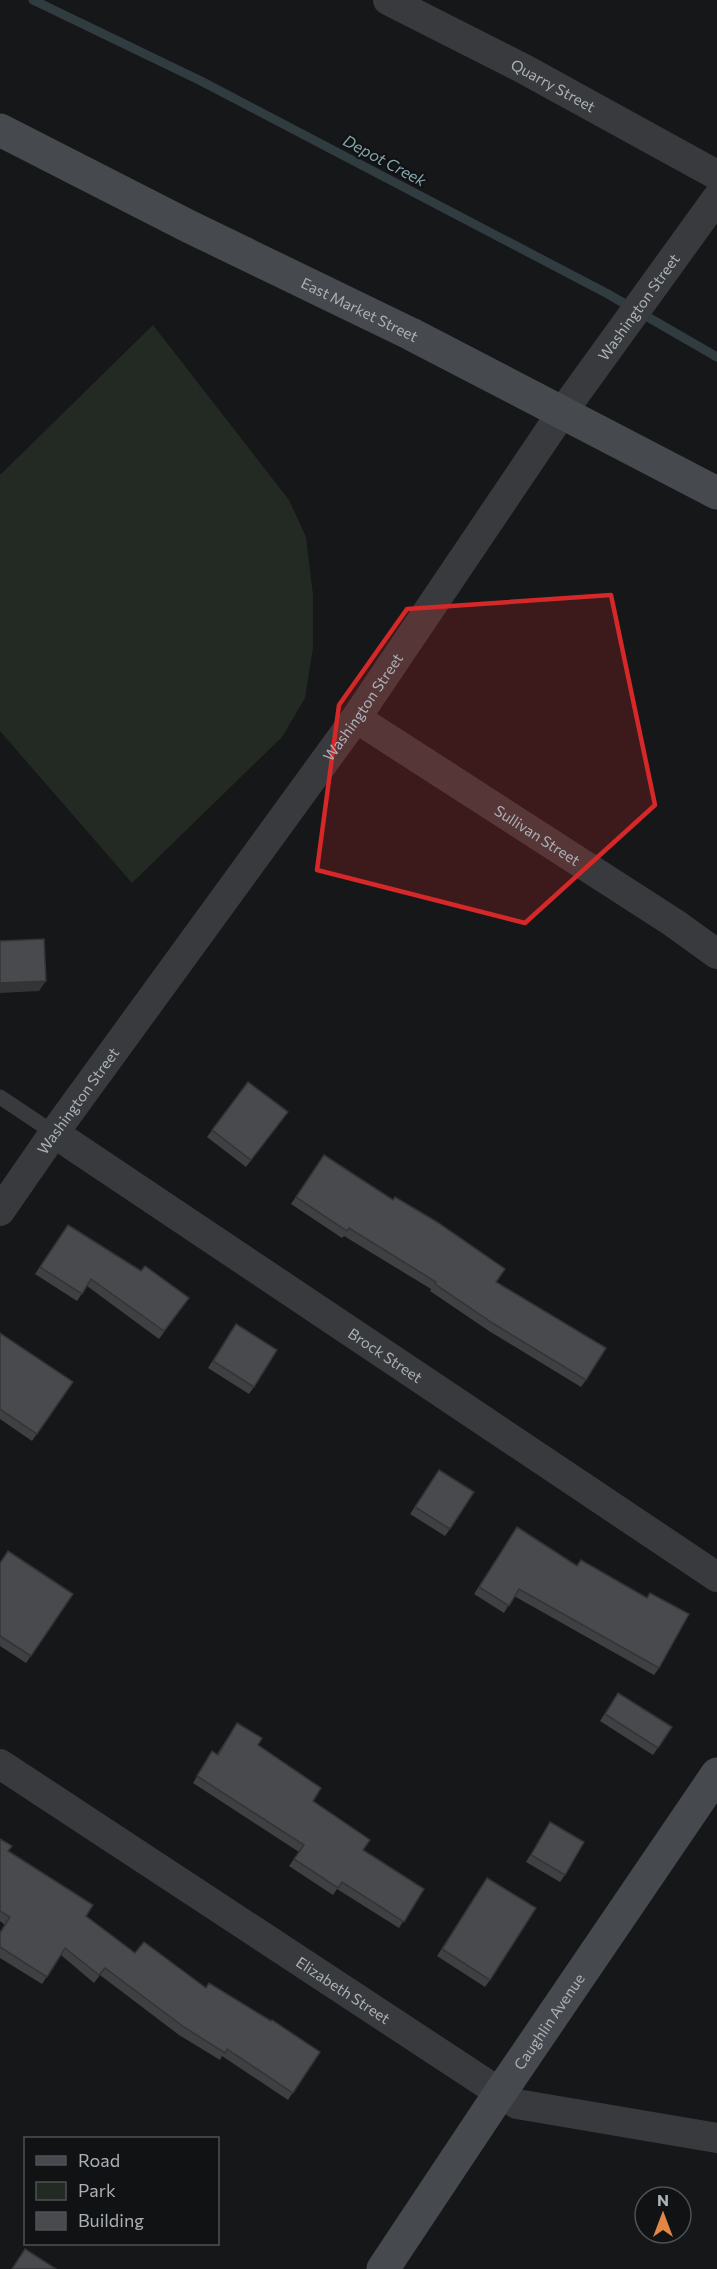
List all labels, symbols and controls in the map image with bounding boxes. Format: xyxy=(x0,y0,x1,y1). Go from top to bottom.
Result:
street label: Quarry Street xyxy=(508,55,599,116)
water label: Depot Creek xyxy=(340,130,430,190)
street label: Washington Street xyxy=(594,250,683,364)
street label: East Market Street xyxy=(298,273,421,345)
street label: Washington Street xyxy=(319,649,406,764)
street label: Sullivan Street xyxy=(491,801,584,869)
street label: Washington Street xyxy=(33,1044,122,1157)
street label: Brock Street xyxy=(345,1324,426,1386)
street label: Elizabeth Street xyxy=(293,1952,394,2027)
street label: Caughlin Avenue xyxy=(510,1970,588,2073)
legend xyxy=(24,2137,219,2245)
text: Road xyxy=(78,2149,120,2171)
text: Park xyxy=(78,2179,116,2201)
north arrow xyxy=(633,2185,693,2245)
text: N xyxy=(657,2190,669,2209)
text: Building xyxy=(78,2209,144,2231)

